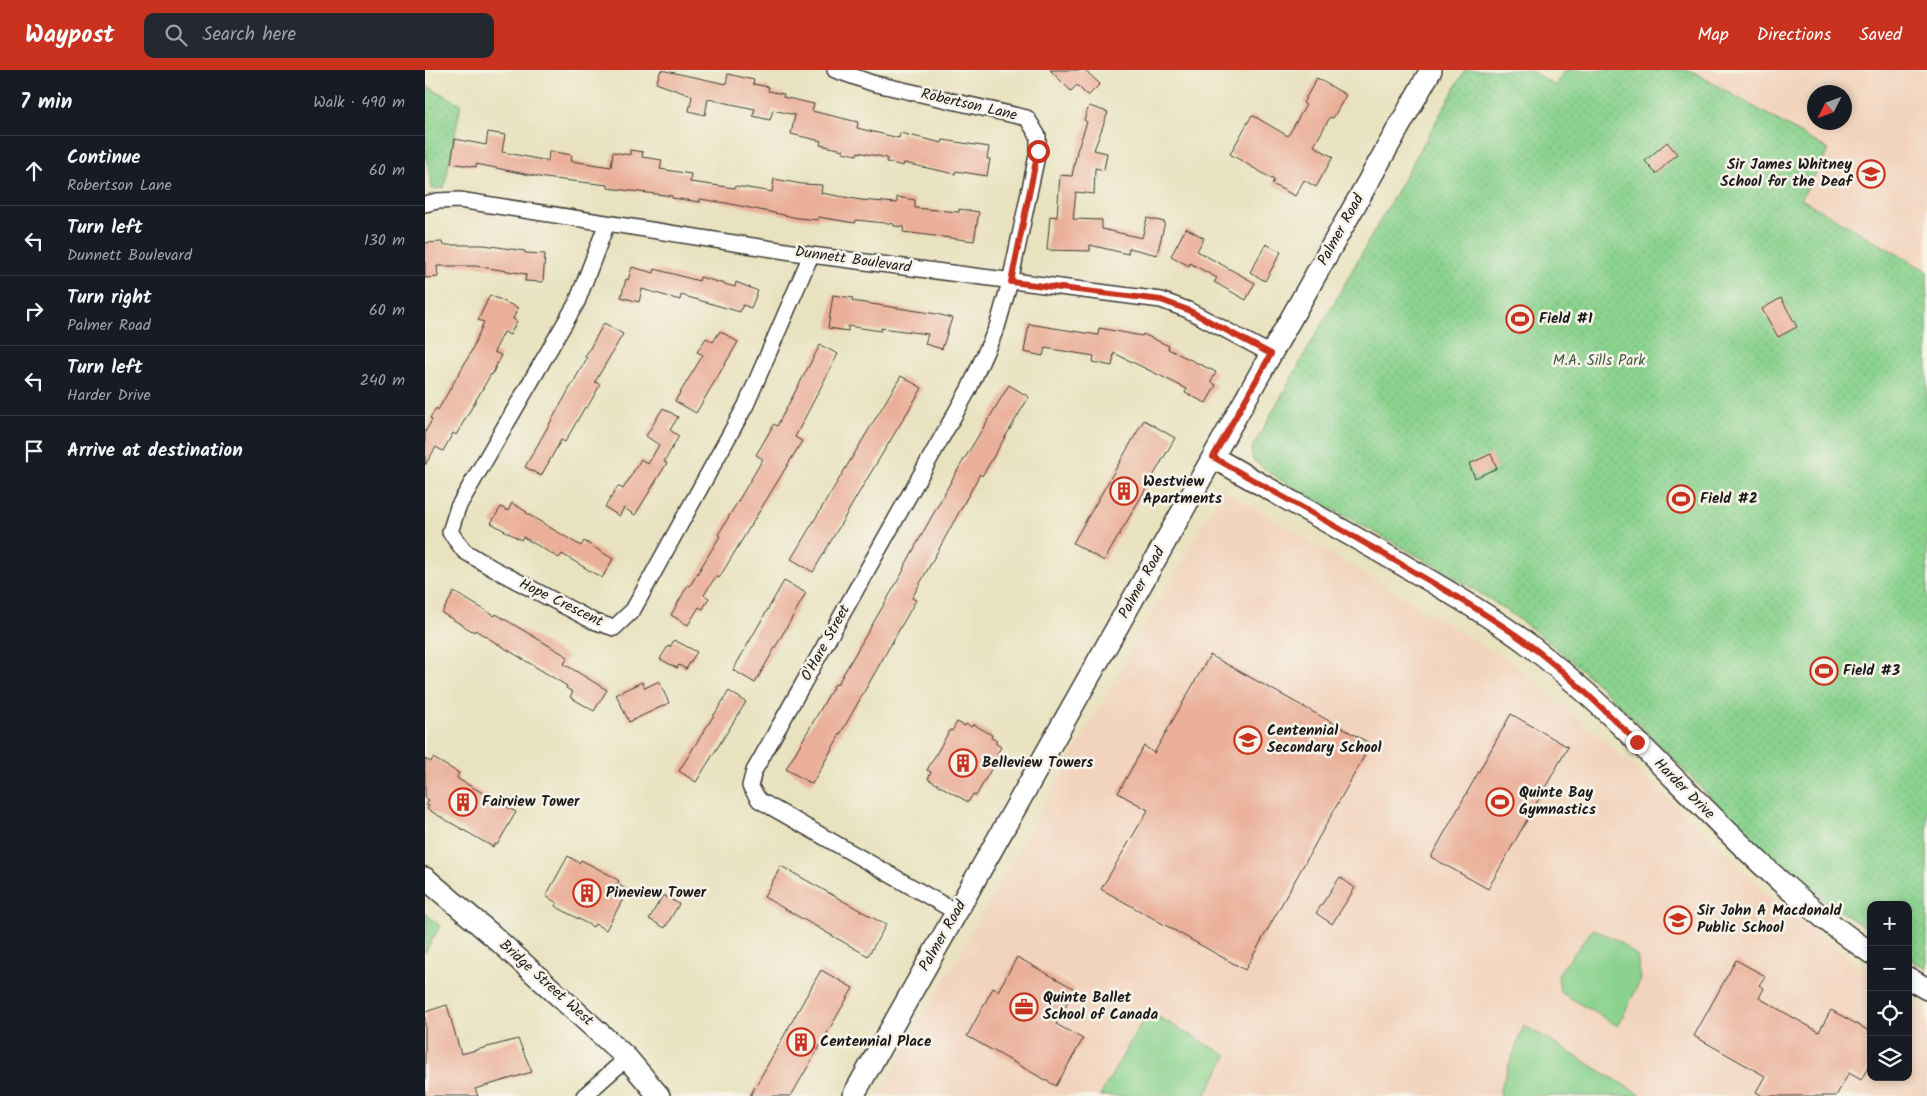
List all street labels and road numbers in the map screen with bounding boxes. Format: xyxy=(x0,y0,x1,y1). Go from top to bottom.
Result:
street label: Robertson Lane xyxy=(918,82,1020,128)
street label: Palmer Road xyxy=(1311,189,1371,270)
street label: Dunnett Boulevard xyxy=(793,240,913,280)
street label: Palmer Road xyxy=(1112,542,1172,623)
street label: Hope Crescent xyxy=(515,572,607,634)
street label: O'Hare Street xyxy=(795,600,857,686)
street label: Harder Drive xyxy=(1648,753,1720,825)
street label: Palmer Road xyxy=(913,896,973,976)
street label: Bridge Street West xyxy=(493,934,599,1032)

